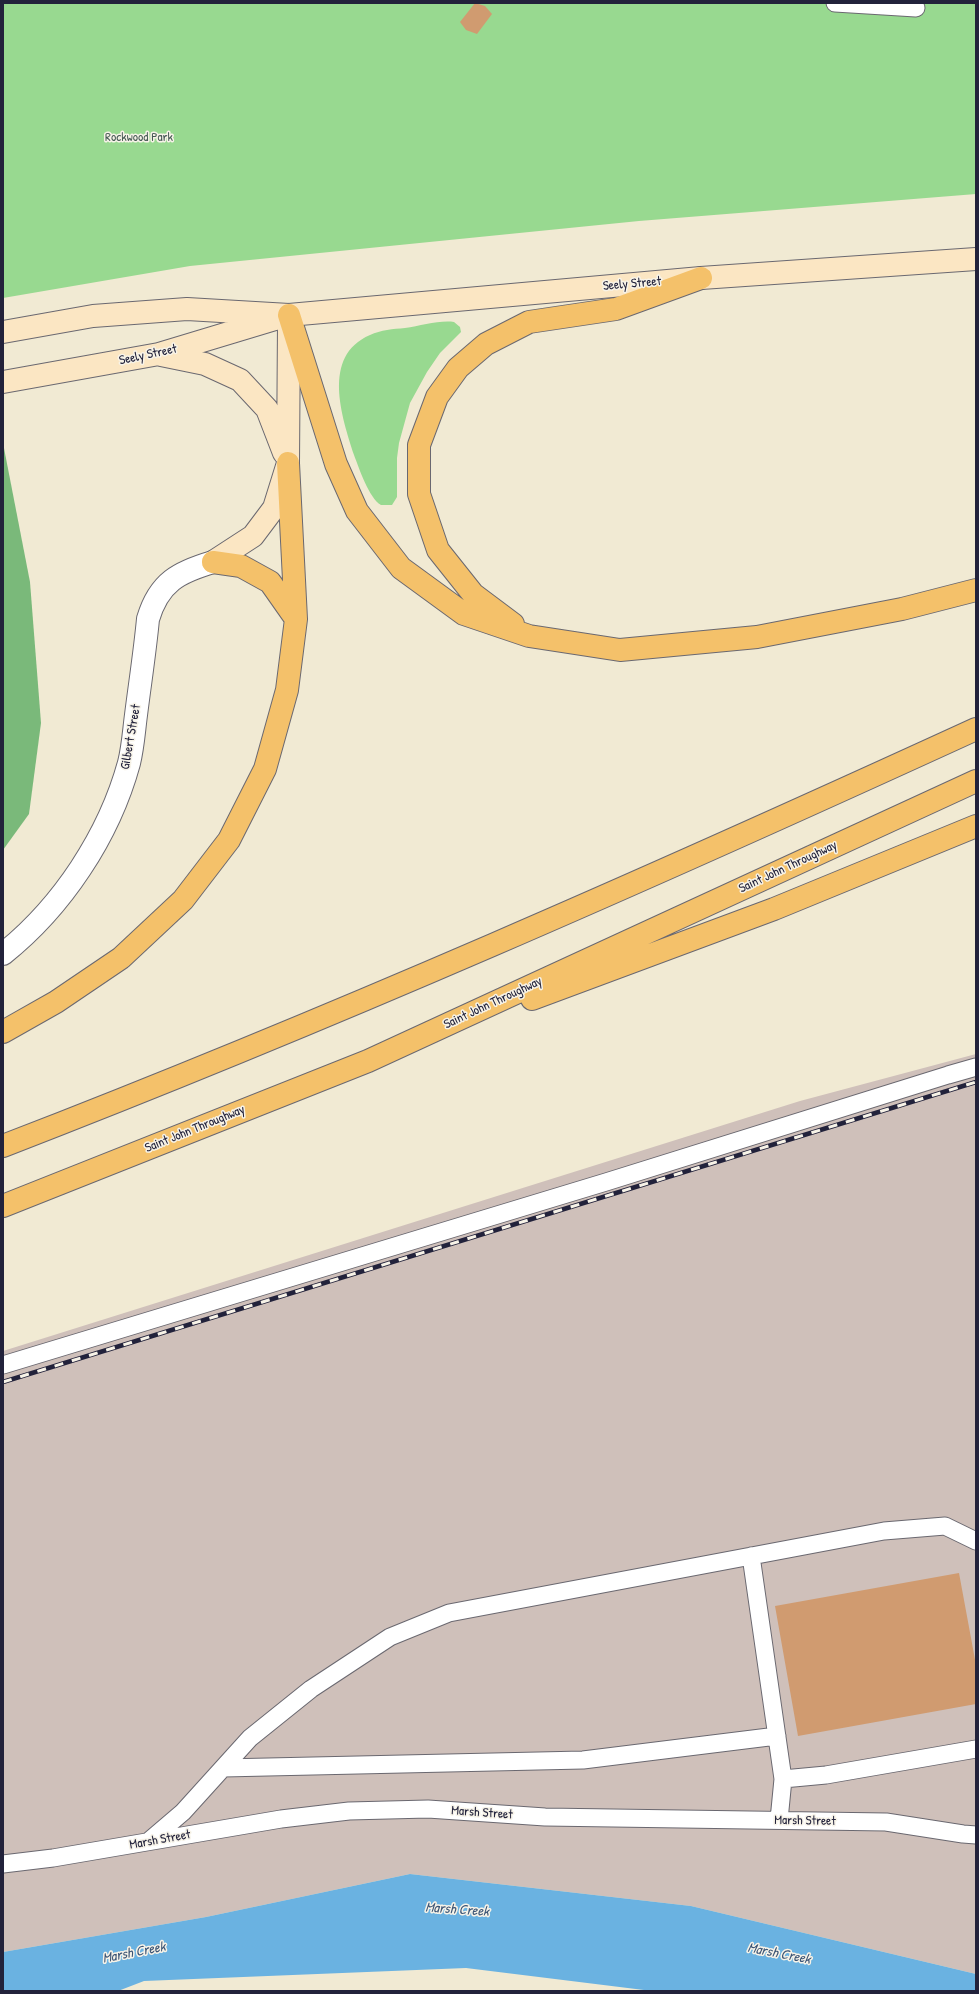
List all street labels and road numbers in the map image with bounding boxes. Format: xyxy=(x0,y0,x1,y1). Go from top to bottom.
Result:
street label: Seely Street xyxy=(602,274,662,294)
street label: Seely Street xyxy=(118,341,178,369)
street label: Gilbert Street xyxy=(118,703,144,771)
street label: Saint John Throughway xyxy=(736,837,840,897)
street label: Saint John Throughway xyxy=(441,973,545,1033)
street label: Saint John Throughway xyxy=(143,1102,247,1156)
street label: Marsh Street xyxy=(451,1803,513,1823)
street label: Marsh Street xyxy=(774,1813,836,1829)
street label: Marsh Street xyxy=(128,1827,192,1853)

